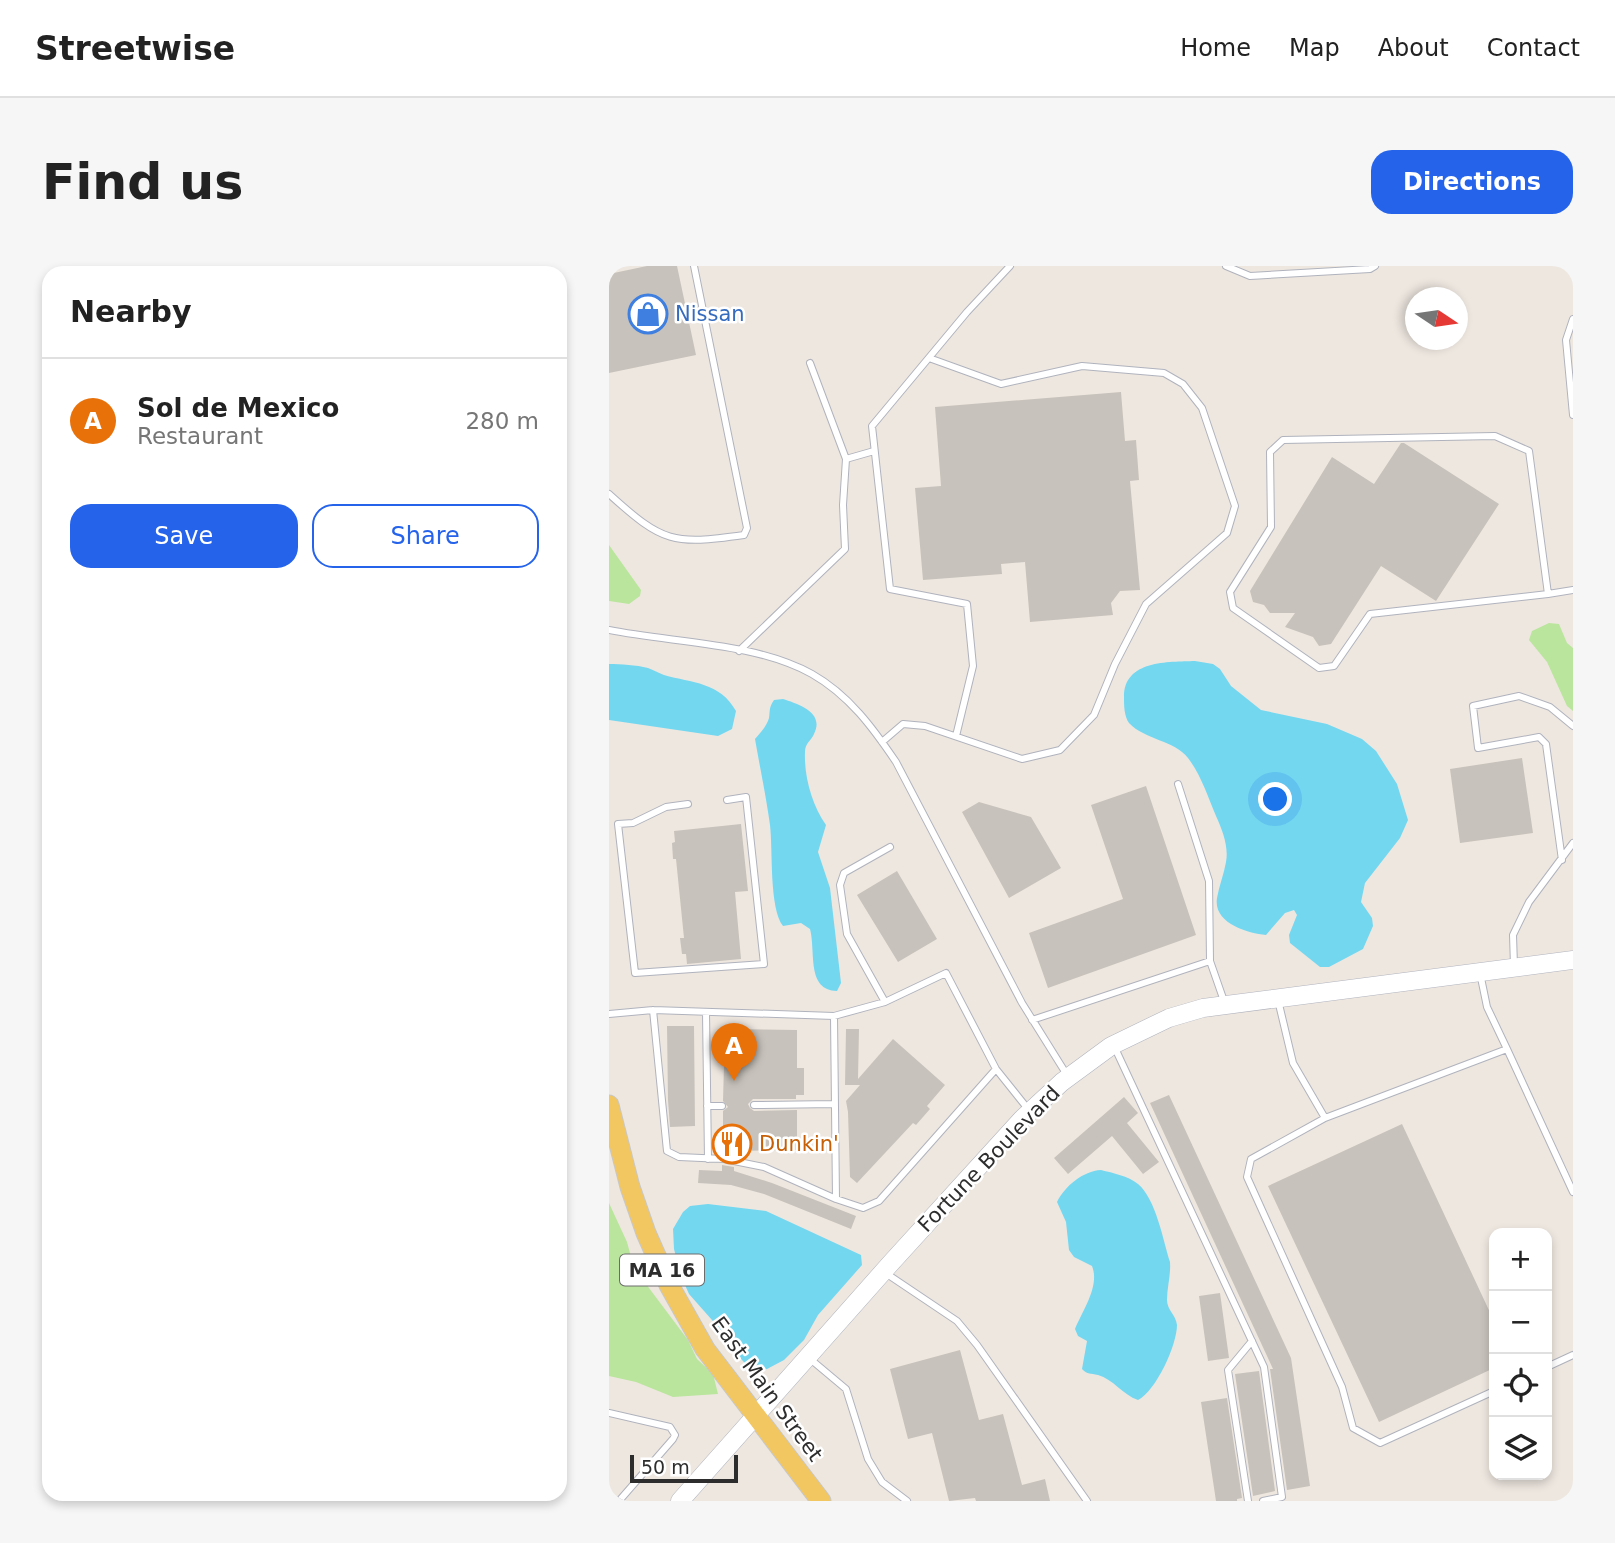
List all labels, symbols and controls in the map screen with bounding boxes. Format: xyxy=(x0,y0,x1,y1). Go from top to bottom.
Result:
text: Streetwise xyxy=(35,29,235,68)
text: Home xyxy=(1180,34,1251,62)
text: Map xyxy=(1289,34,1340,62)
text: About xyxy=(1378,34,1449,62)
text: Contact xyxy=(1487,34,1580,62)
button: Directions xyxy=(1371,150,1573,214)
text: Find us xyxy=(42,154,243,211)
north arrow xyxy=(1405,287,1468,350)
shop icon: Nissan xyxy=(627,293,669,335)
text: Nearby xyxy=(70,294,192,329)
place label: Nissan xyxy=(675,302,745,326)
text: Sol de Mexico xyxy=(137,393,339,423)
text: A xyxy=(84,408,102,434)
text: 280 m xyxy=(465,408,539,434)
text: Restaurant xyxy=(137,423,263,449)
button: Save xyxy=(70,504,298,568)
button: Share xyxy=(312,504,539,568)
your location xyxy=(1258,782,1292,816)
pin: A xyxy=(711,1023,757,1081)
street label: Fortune Boulevard xyxy=(913,1081,1065,1237)
restaurant icon: Dunkin' xyxy=(711,1123,753,1165)
place label: Dunkin' xyxy=(759,1132,839,1156)
map controls xyxy=(1489,1228,1552,1480)
button: + xyxy=(1489,1228,1552,1291)
road number: MA 16 xyxy=(620,1254,704,1286)
button: − xyxy=(1489,1291,1552,1354)
street label: East Main Street xyxy=(707,1312,827,1466)
button: locate xyxy=(1489,1354,1552,1417)
button: layers xyxy=(1489,1417,1552,1480)
scale bar xyxy=(630,1452,739,1484)
text: 50 m xyxy=(641,1456,690,1478)

